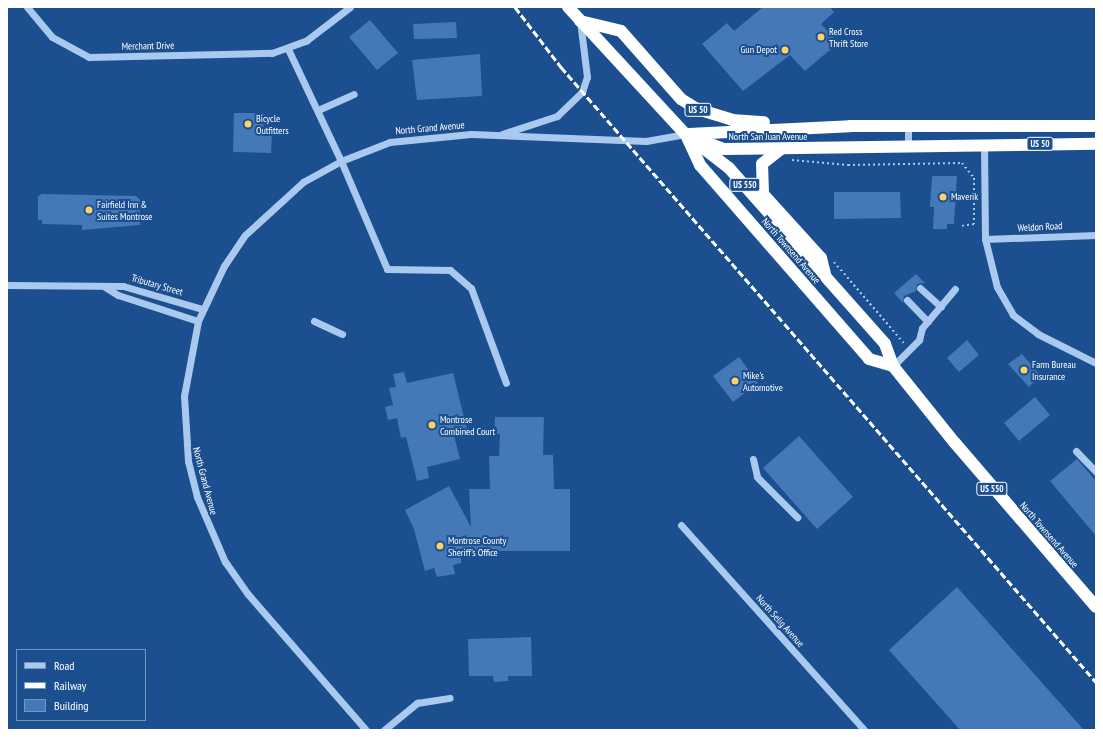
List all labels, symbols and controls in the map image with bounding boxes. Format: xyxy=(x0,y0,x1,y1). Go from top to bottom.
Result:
place label: Red Cross Thrift Store xyxy=(829,25,868,48)
marker: Red Cross Thrift Store xyxy=(816,32,826,42)
street label: Merchant Drive xyxy=(122,40,174,52)
place label: Gun Depot xyxy=(740,44,777,56)
marker: Gun Depot xyxy=(780,45,790,55)
road number: US 50 xyxy=(684,103,712,117)
place label: Bicycle Outfitters xyxy=(256,112,289,136)
marker: Bicycle Outfitters xyxy=(243,119,253,129)
street label: North Grand Avenue xyxy=(395,119,465,137)
street label: North San Juan Avenue xyxy=(728,131,808,143)
road number: US 50 xyxy=(1026,137,1054,151)
road number: US 550 xyxy=(729,178,761,192)
place label: Maverik xyxy=(951,191,978,203)
marker: Maverik xyxy=(938,192,948,202)
place label: Fairfield Inn & Suites Montrose xyxy=(97,198,152,222)
marker: Fairfield Inn & Suites Montrose xyxy=(84,205,94,215)
street label: North Townsend Avenue xyxy=(759,216,823,286)
street label: Weldon Road xyxy=(1017,220,1063,234)
street label: Tributary Street xyxy=(130,272,184,298)
place label: Farm Bureau Insurance xyxy=(1032,358,1076,382)
marker: Farm Bureau Insurance xyxy=(1019,365,1029,375)
place label: Mike's Automotive xyxy=(743,369,783,392)
marker: Mike's Automotive xyxy=(730,376,740,386)
place label: Montrose Combined Court xyxy=(440,413,495,436)
marker: Montrose Combined Court xyxy=(427,420,437,430)
street label: North Grand Avenue xyxy=(190,446,220,516)
road number: US 550 xyxy=(976,482,1008,496)
street label: North Townsend Avenue xyxy=(1017,500,1081,570)
place label: Montrose County Sheriff's Office xyxy=(448,534,506,558)
marker: Montrose County Sheriff's Office xyxy=(435,541,445,551)
street label: North Selig Avenue xyxy=(753,592,807,650)
legend xyxy=(16,649,146,721)
text: Road xyxy=(54,658,74,673)
text: Railway xyxy=(54,678,86,693)
text: Building xyxy=(54,698,89,713)

